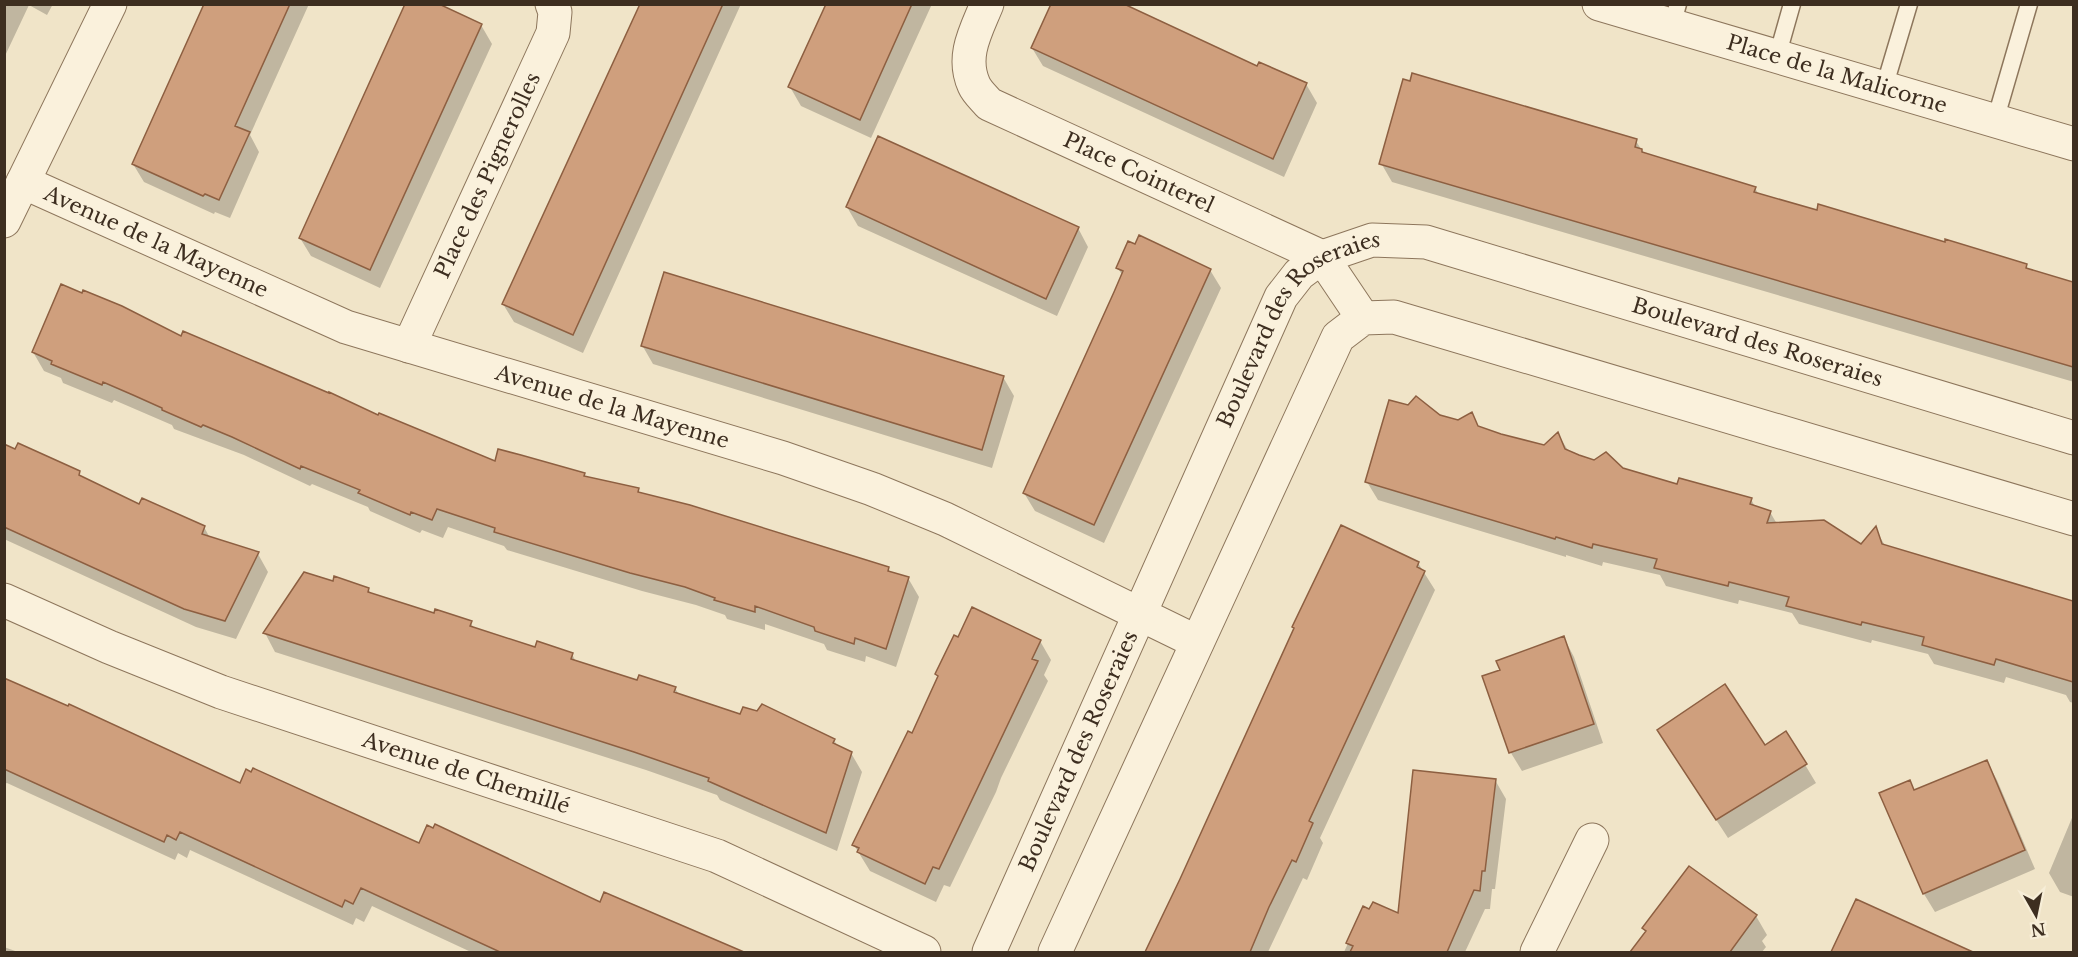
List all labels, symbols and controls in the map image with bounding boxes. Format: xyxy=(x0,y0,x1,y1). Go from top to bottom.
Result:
street label: Place de la Malicorne xyxy=(1723,29,1950,119)
street label: Place des Pignerolles xyxy=(429,68,546,282)
street label: Place Cointerel xyxy=(1059,127,1219,219)
street label: Avenue de la Mayenne xyxy=(39,180,272,303)
street label: Boulevard des Roseraies xyxy=(1212,227,1381,432)
street label: Boulevard des Roseraies xyxy=(1629,292,1886,392)
street label: Avenue de la Mayenne xyxy=(491,359,732,454)
street label: Boulevard des Roseraies xyxy=(1014,627,1144,875)
street label: Avenue de Chemillé xyxy=(358,726,573,819)
north arrow xyxy=(2006,885,2066,945)
text: N xyxy=(2029,919,2047,941)

